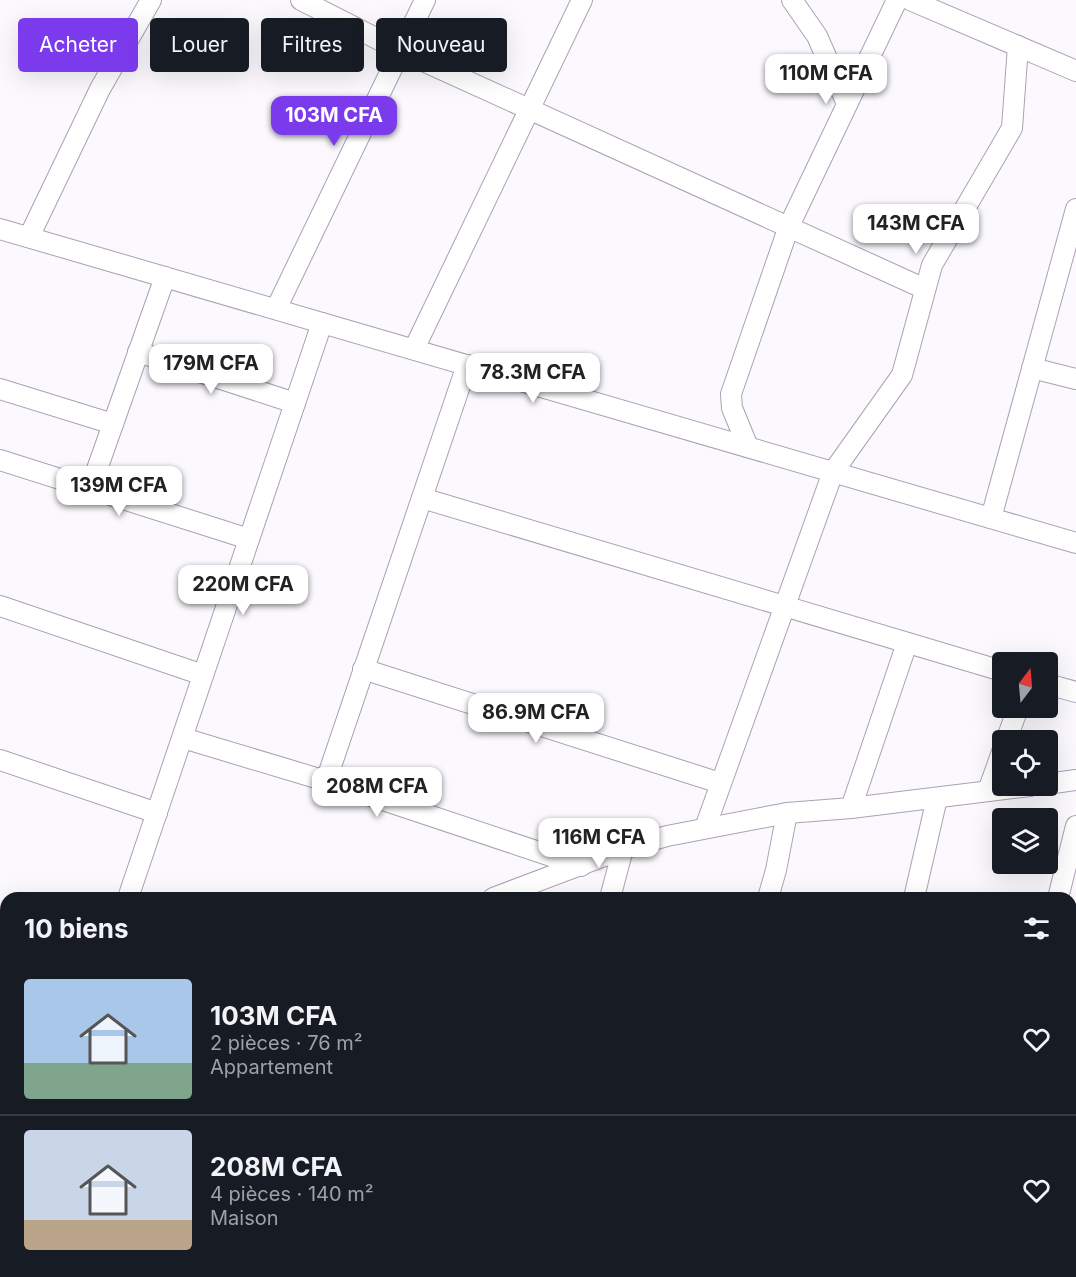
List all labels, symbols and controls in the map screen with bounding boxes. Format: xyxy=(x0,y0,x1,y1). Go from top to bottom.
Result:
chip: Acheter xyxy=(18,18,138,72)
chip: Louer xyxy=(150,18,249,72)
chip: Filtres xyxy=(261,18,364,72)
chip: Nouveau xyxy=(376,18,507,72)
pin: 110M CFA xyxy=(764,54,888,105)
text: 110M CFA xyxy=(779,61,873,85)
pin: 103M CFA xyxy=(272,96,396,147)
text: 103M CFA xyxy=(285,103,383,127)
pin: 143M CFA xyxy=(854,204,978,255)
text: 143M CFA xyxy=(867,211,965,235)
pin: 179M CFA xyxy=(149,344,273,395)
text: 179M CFA xyxy=(163,351,259,375)
pin: 78.3M CFA xyxy=(464,353,602,404)
text: 78.3M CFA xyxy=(480,360,586,384)
pin: 139M CFA xyxy=(57,466,181,517)
text: 139M CFA xyxy=(70,473,168,497)
pin: 220M CFA xyxy=(181,565,305,616)
text: 220M CFA xyxy=(192,572,294,596)
north arrow xyxy=(992,652,1058,718)
map controls xyxy=(992,652,1058,874)
pin: 86.9M CFA xyxy=(467,693,605,744)
text: 86.9M CFA xyxy=(482,700,590,724)
button: locate xyxy=(992,730,1058,796)
pin: 208M CFA xyxy=(315,767,439,818)
text: 208M CFA xyxy=(326,774,428,798)
button: layers xyxy=(992,808,1058,874)
pin: 116M CFA xyxy=(537,818,661,869)
text: 116M CFA xyxy=(552,825,646,849)
icon: filters xyxy=(1020,912,1053,945)
text: 10 biens xyxy=(24,913,129,944)
text: 103M CFA xyxy=(210,1000,337,1031)
icon: home xyxy=(72,1003,144,1075)
icon: heart xyxy=(1020,1023,1053,1056)
text: 2 pièces · 76 m² xyxy=(210,1031,363,1055)
text: Appartement xyxy=(210,1055,333,1079)
text: 208M CFA xyxy=(210,1151,343,1182)
icon: home xyxy=(72,1154,144,1226)
icon: heart xyxy=(1020,1174,1053,1207)
text: 4 pièces · 140 m² xyxy=(210,1182,374,1206)
text: Maison xyxy=(210,1206,279,1230)

